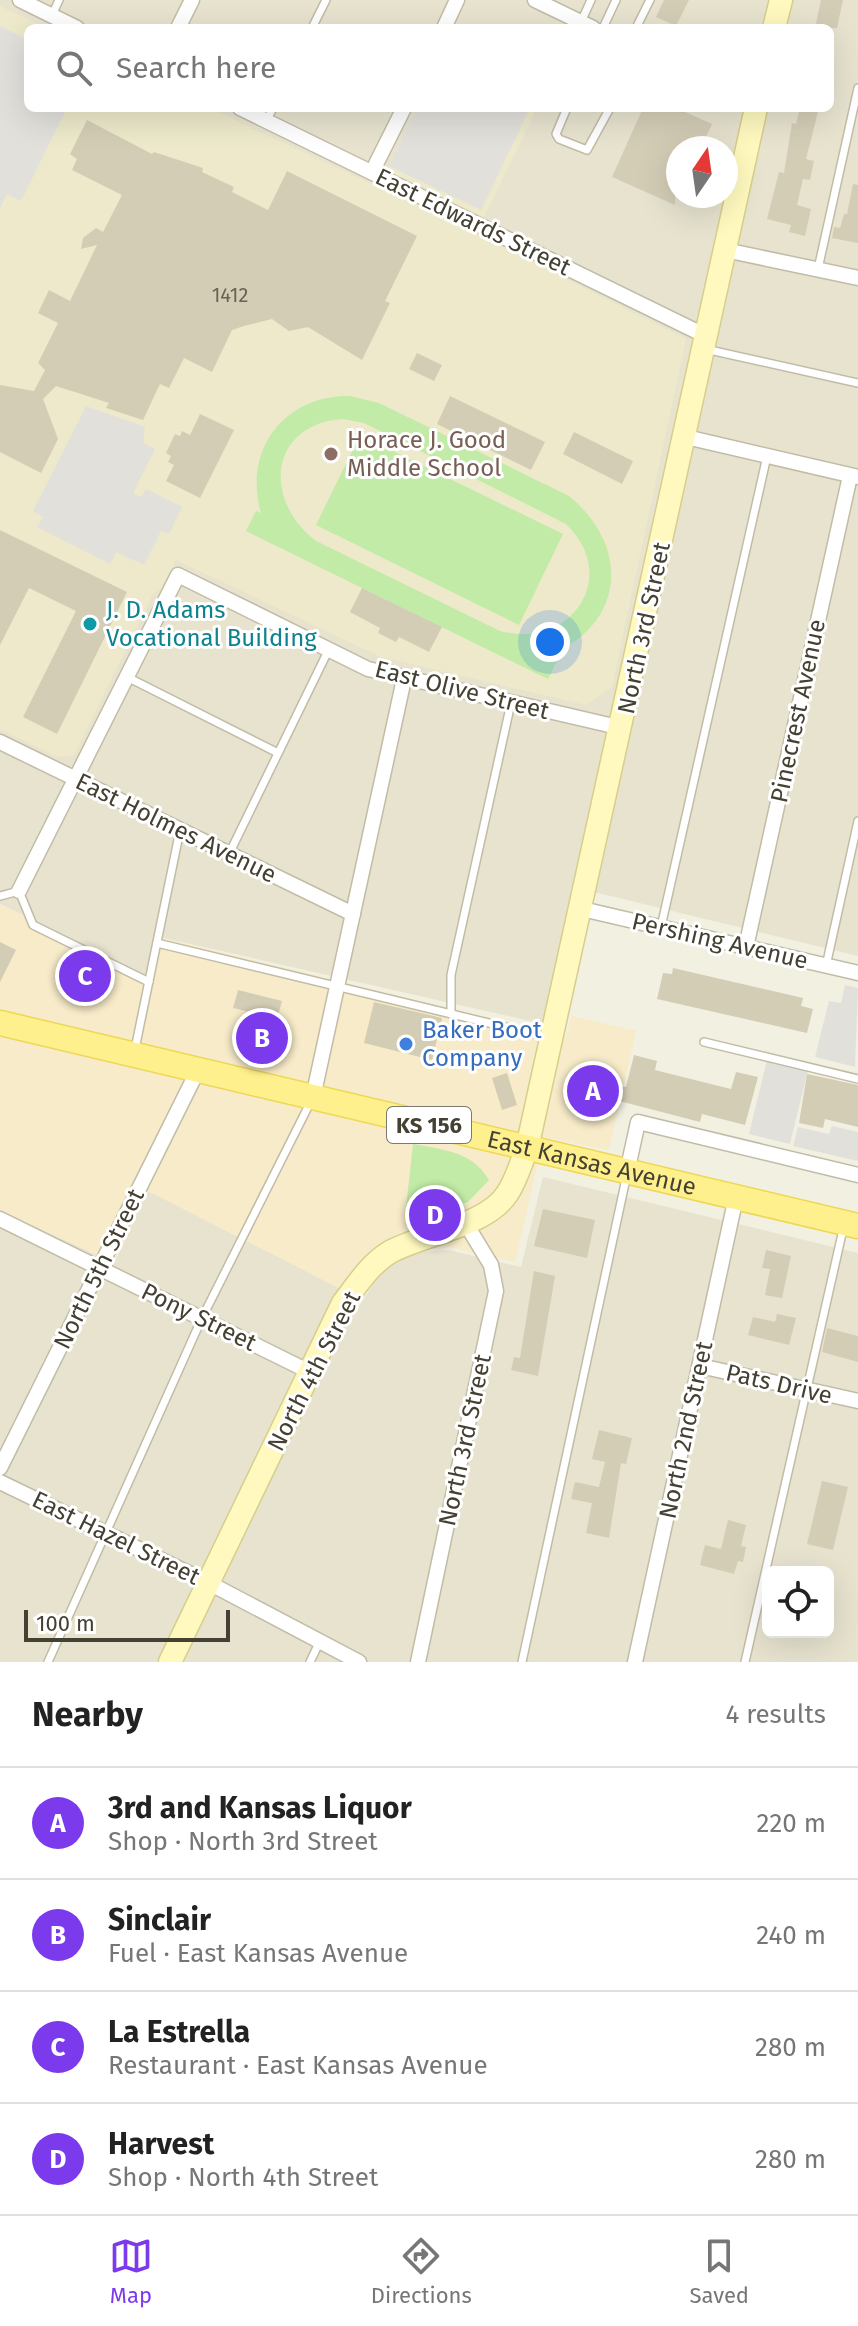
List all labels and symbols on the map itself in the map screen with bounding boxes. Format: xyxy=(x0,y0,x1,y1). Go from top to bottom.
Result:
north arrow xyxy=(666,136,738,208)
street label: East Edwards Street xyxy=(371,163,576,282)
house number: 1412 xyxy=(212,283,248,307)
place label: Horace J. Good Middle School xyxy=(347,426,506,482)
marker: Horace J. Good Middle School xyxy=(322,445,340,463)
street label: North 3rd Street xyxy=(612,539,676,717)
place label: J. D. Adams Vocational Building xyxy=(106,596,317,652)
marker: J. D. Adams Vocational Building xyxy=(81,615,99,633)
street label: Pinecrest Avenue xyxy=(765,617,831,805)
your location xyxy=(530,622,570,662)
street label: East Olive Street xyxy=(372,655,552,725)
street label: East Holmes Avenue xyxy=(71,767,281,889)
street label: Pershing Avenue xyxy=(629,907,811,975)
pin: C xyxy=(59,946,111,1006)
pin: B xyxy=(236,1008,288,1068)
place label: Baker Boot Company xyxy=(422,1016,542,1072)
marker: Baker Boot Company xyxy=(397,1035,415,1053)
pin: A xyxy=(567,1061,619,1121)
road number: KS 156 xyxy=(387,1107,471,1143)
street label: East Kansas Avenue xyxy=(484,1125,699,1201)
street label: North 5th Street xyxy=(48,1184,150,1354)
pin: D xyxy=(409,1185,461,1245)
street label: Pony Street xyxy=(137,1277,261,1357)
street label: North 4th Street xyxy=(262,1286,367,1456)
street label: North 2nd Street xyxy=(654,1338,719,1521)
street label: North 3rd Street xyxy=(433,1351,497,1529)
street label: Pats Drive xyxy=(723,1358,835,1410)
street label: East Hazel Street xyxy=(28,1485,205,1591)
scale bar xyxy=(24,1606,230,1642)

